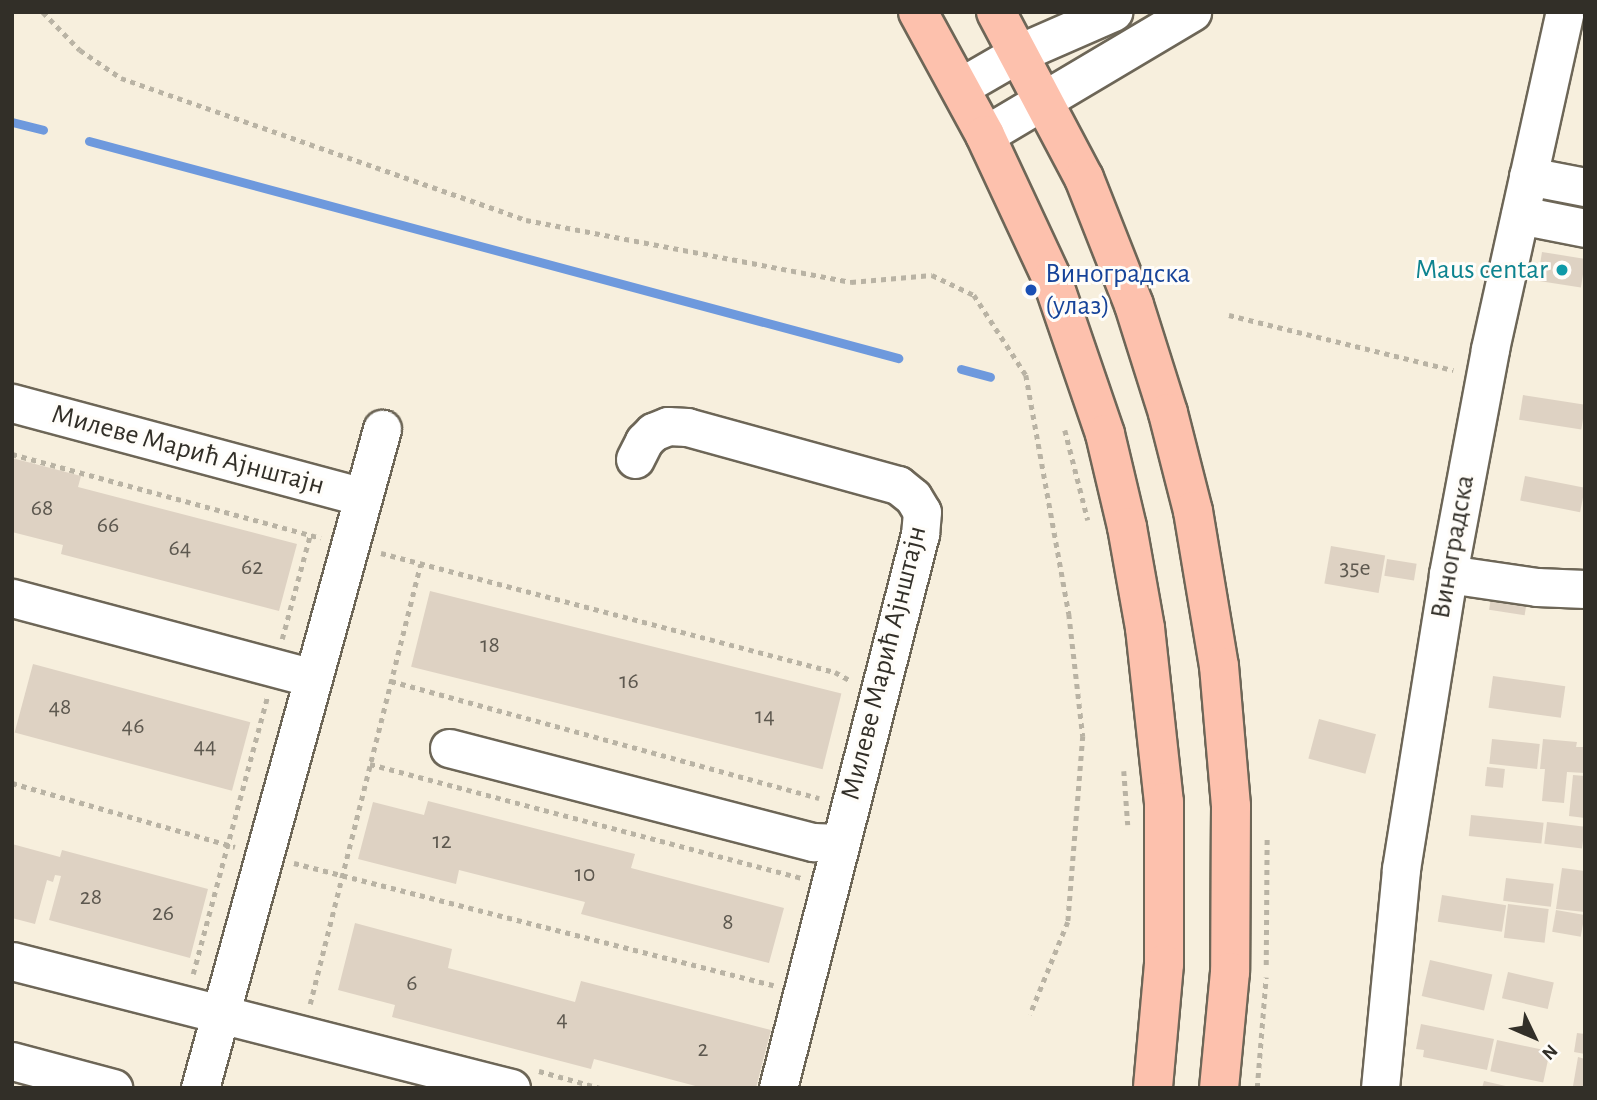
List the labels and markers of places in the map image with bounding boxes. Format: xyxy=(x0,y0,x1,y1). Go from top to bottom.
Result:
place label: Maus centar xyxy=(1415,253,1548,287)
place label: Виноградска (улаз) xyxy=(1045,257,1190,323)
marker: Maus centar xyxy=(1554,262,1570,278)
marker: Виноградска (улаз) xyxy=(1023,282,1039,298)

